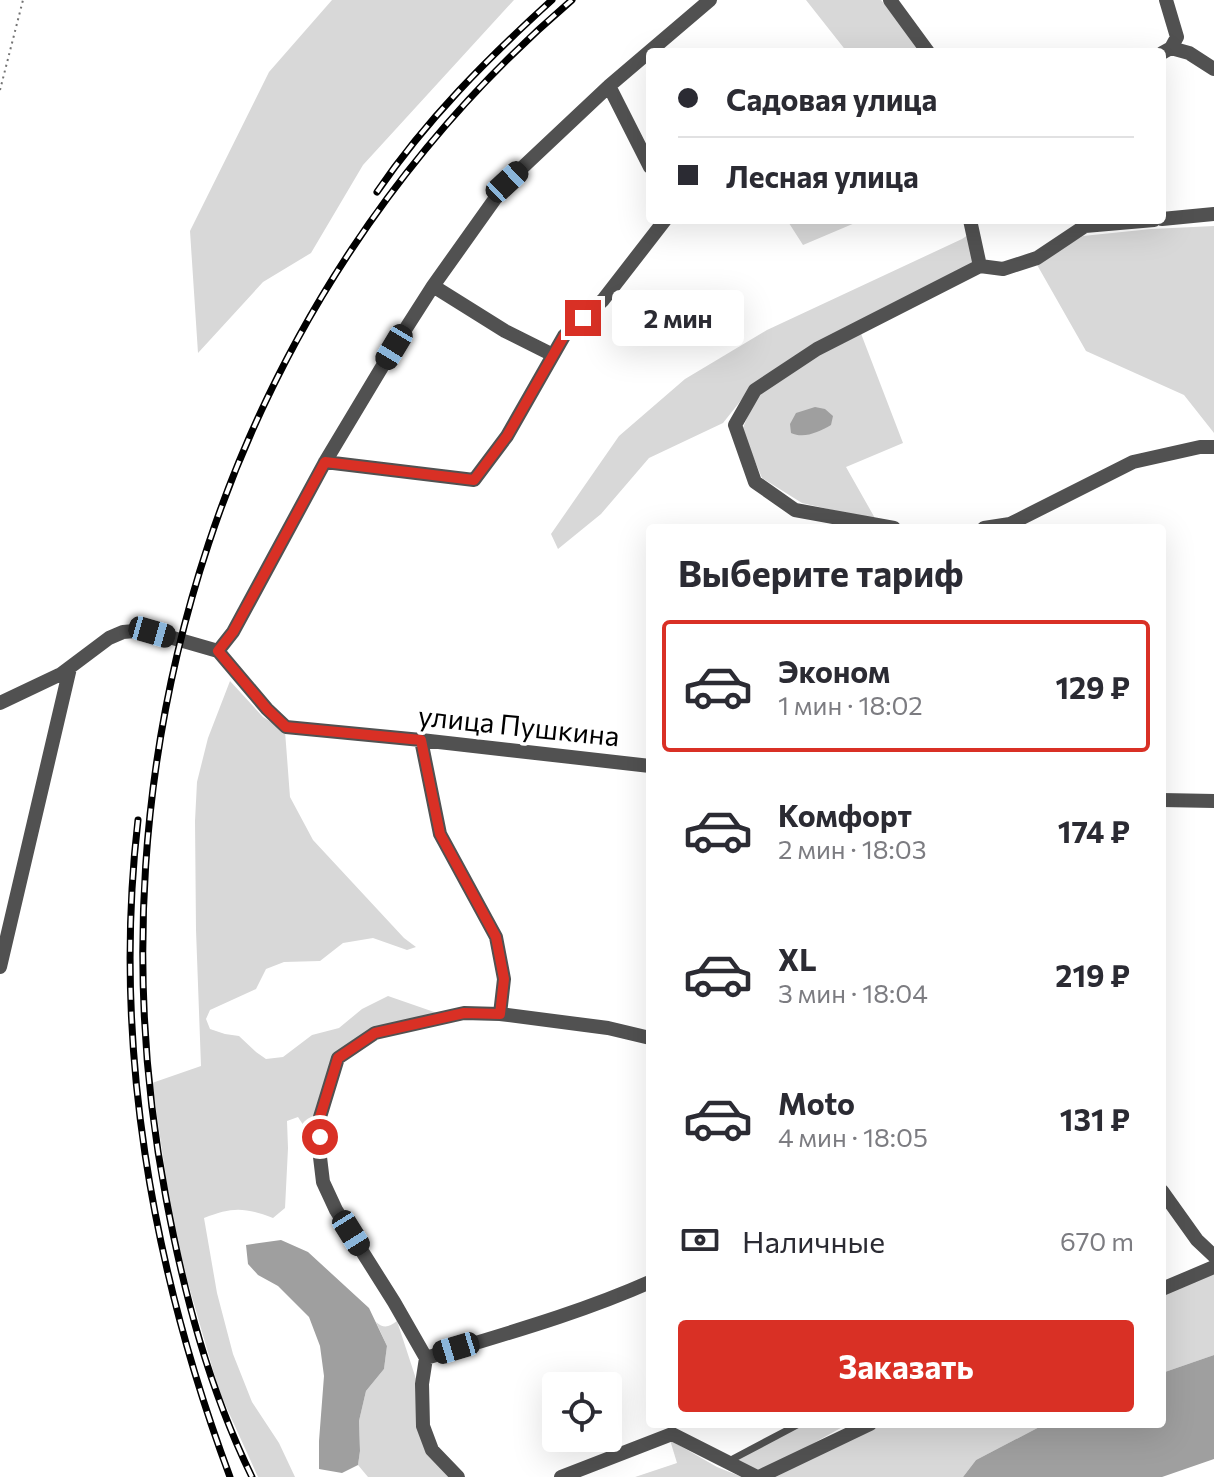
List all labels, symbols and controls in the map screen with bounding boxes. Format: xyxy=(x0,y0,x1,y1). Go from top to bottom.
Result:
text: Садовая улица xyxy=(726,80,937,117)
car xyxy=(481,157,533,207)
text: Лесная улица xyxy=(726,157,919,194)
callout: 2 мин xyxy=(611,290,743,346)
route end xyxy=(565,300,601,336)
text: 2 мин xyxy=(643,302,713,333)
car xyxy=(371,320,417,374)
text: Выберите тариф xyxy=(678,550,963,594)
car xyxy=(126,614,178,650)
icon: car xyxy=(682,650,754,722)
text: Эконом xyxy=(778,652,890,689)
text: 129 ₽ xyxy=(1056,668,1130,705)
text: 1 мин · 18:02 xyxy=(778,689,923,720)
street label: улица Пушкина xyxy=(417,698,621,752)
icon: car xyxy=(682,794,754,866)
text: Комфорт xyxy=(778,796,912,833)
text: 174 ₽ xyxy=(1058,812,1130,849)
text: 2 мин · 18:03 xyxy=(778,833,926,864)
icon: car xyxy=(682,938,754,1010)
text: XL xyxy=(778,940,817,977)
text: 219 ₽ xyxy=(1055,956,1130,993)
text: 3 мин · 18:04 xyxy=(778,977,928,1008)
icon: car xyxy=(682,1082,754,1154)
text: Moto xyxy=(778,1084,855,1121)
text: 131 ₽ xyxy=(1060,1100,1130,1137)
route start xyxy=(302,1119,338,1155)
text: 4 мин · 18:05 xyxy=(778,1121,928,1152)
car xyxy=(328,1206,374,1260)
icon: cash xyxy=(678,1218,722,1262)
text: Наличные xyxy=(742,1222,885,1259)
text: 670 m xyxy=(1060,1225,1134,1256)
button: Заказать xyxy=(678,1320,1134,1412)
car xyxy=(430,1330,482,1366)
map controls xyxy=(542,1372,622,1452)
button: locate xyxy=(542,1372,622,1452)

